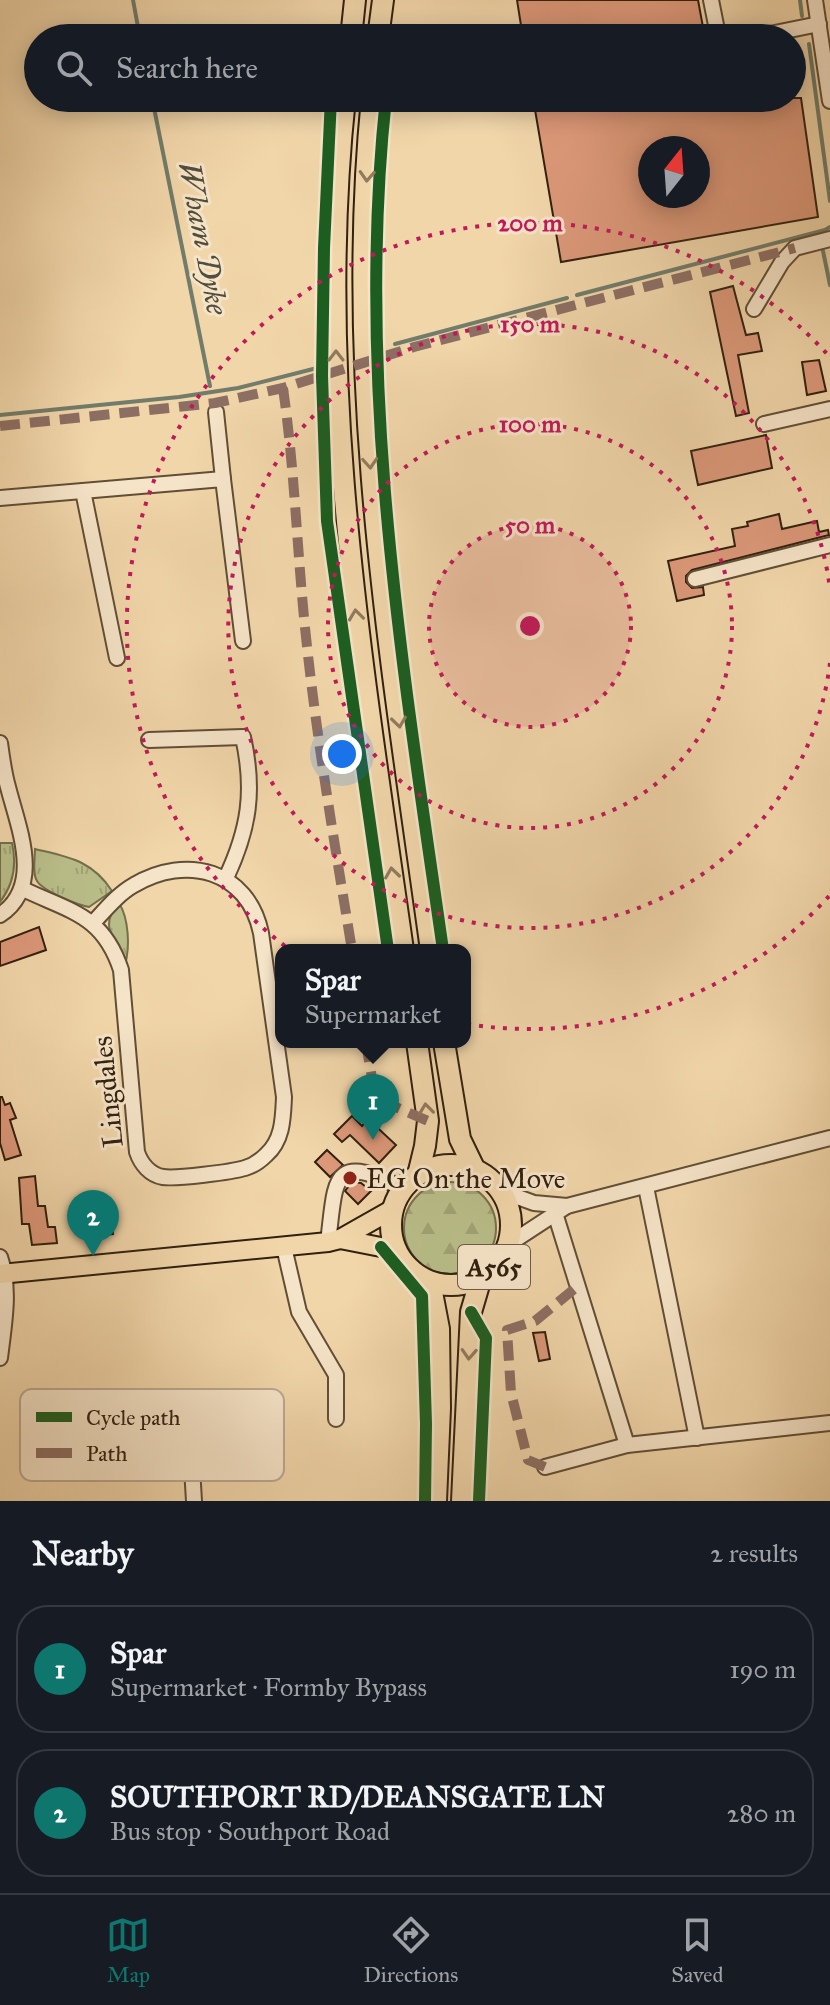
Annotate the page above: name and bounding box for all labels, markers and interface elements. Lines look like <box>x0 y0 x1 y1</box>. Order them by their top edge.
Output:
search box <box>24 24 806 112</box>
icon: search <box>52 46 96 90</box>
text: Search here <box>116 50 258 86</box>
north arrow <box>638 136 710 208</box>
water label: Wham Dyke <box>171 158 236 318</box>
one-way arrow <box>359 170 376 183</box>
text: 200 m <box>497 208 563 238</box>
text: 150 m <box>500 309 561 339</box>
one-way arrow <box>327 349 345 362</box>
text: 100 m <box>499 409 562 439</box>
one-way arrow <box>361 457 378 470</box>
text: 50 m <box>505 510 556 540</box>
one-way arrow <box>348 608 365 621</box>
centre of rings <box>516 612 544 640</box>
one-way arrow <box>391 716 408 729</box>
your location <box>322 734 362 774</box>
one-way arrow <box>384 866 401 880</box>
popup <box>275 944 471 1048</box>
text: Spar <box>305 962 361 998</box>
text: Supermarket <box>305 998 441 1030</box>
street label: Lingdales <box>84 1035 131 1149</box>
pin: 1 <box>347 1074 399 1140</box>
one-way arrow <box>418 1102 435 1116</box>
place label: EG On the Move <box>366 1161 566 1196</box>
marker: EG On the Move <box>341 1169 359 1187</box>
pin: 2 <box>67 1190 119 1256</box>
road number: A565 <box>458 1245 530 1289</box>
one-way arrow <box>461 1348 478 1361</box>
legend <box>20 1389 284 1481</box>
text: Cycle path <box>86 1404 181 1431</box>
text: Path <box>86 1440 128 1467</box>
text: Nearby <box>32 1533 134 1574</box>
text: 2 results <box>710 1537 798 1569</box>
text: Spar <box>110 1635 166 1671</box>
text: 1 <box>55 1653 65 1685</box>
text: 190 m <box>729 1653 796 1685</box>
text: Supermarket · Formby Bypass <box>110 1671 427 1703</box>
text: SOUTHPORT RD/DEANSGATE LN <box>110 1779 605 1815</box>
text: 2 <box>54 1797 66 1829</box>
text: 280 m <box>727 1797 796 1829</box>
text: Bus stop · Southport Road <box>110 1815 390 1847</box>
tab: Map <box>106 1913 150 1988</box>
tab: Directions <box>363 1913 458 1988</box>
tab: Saved <box>671 1913 723 1988</box>

